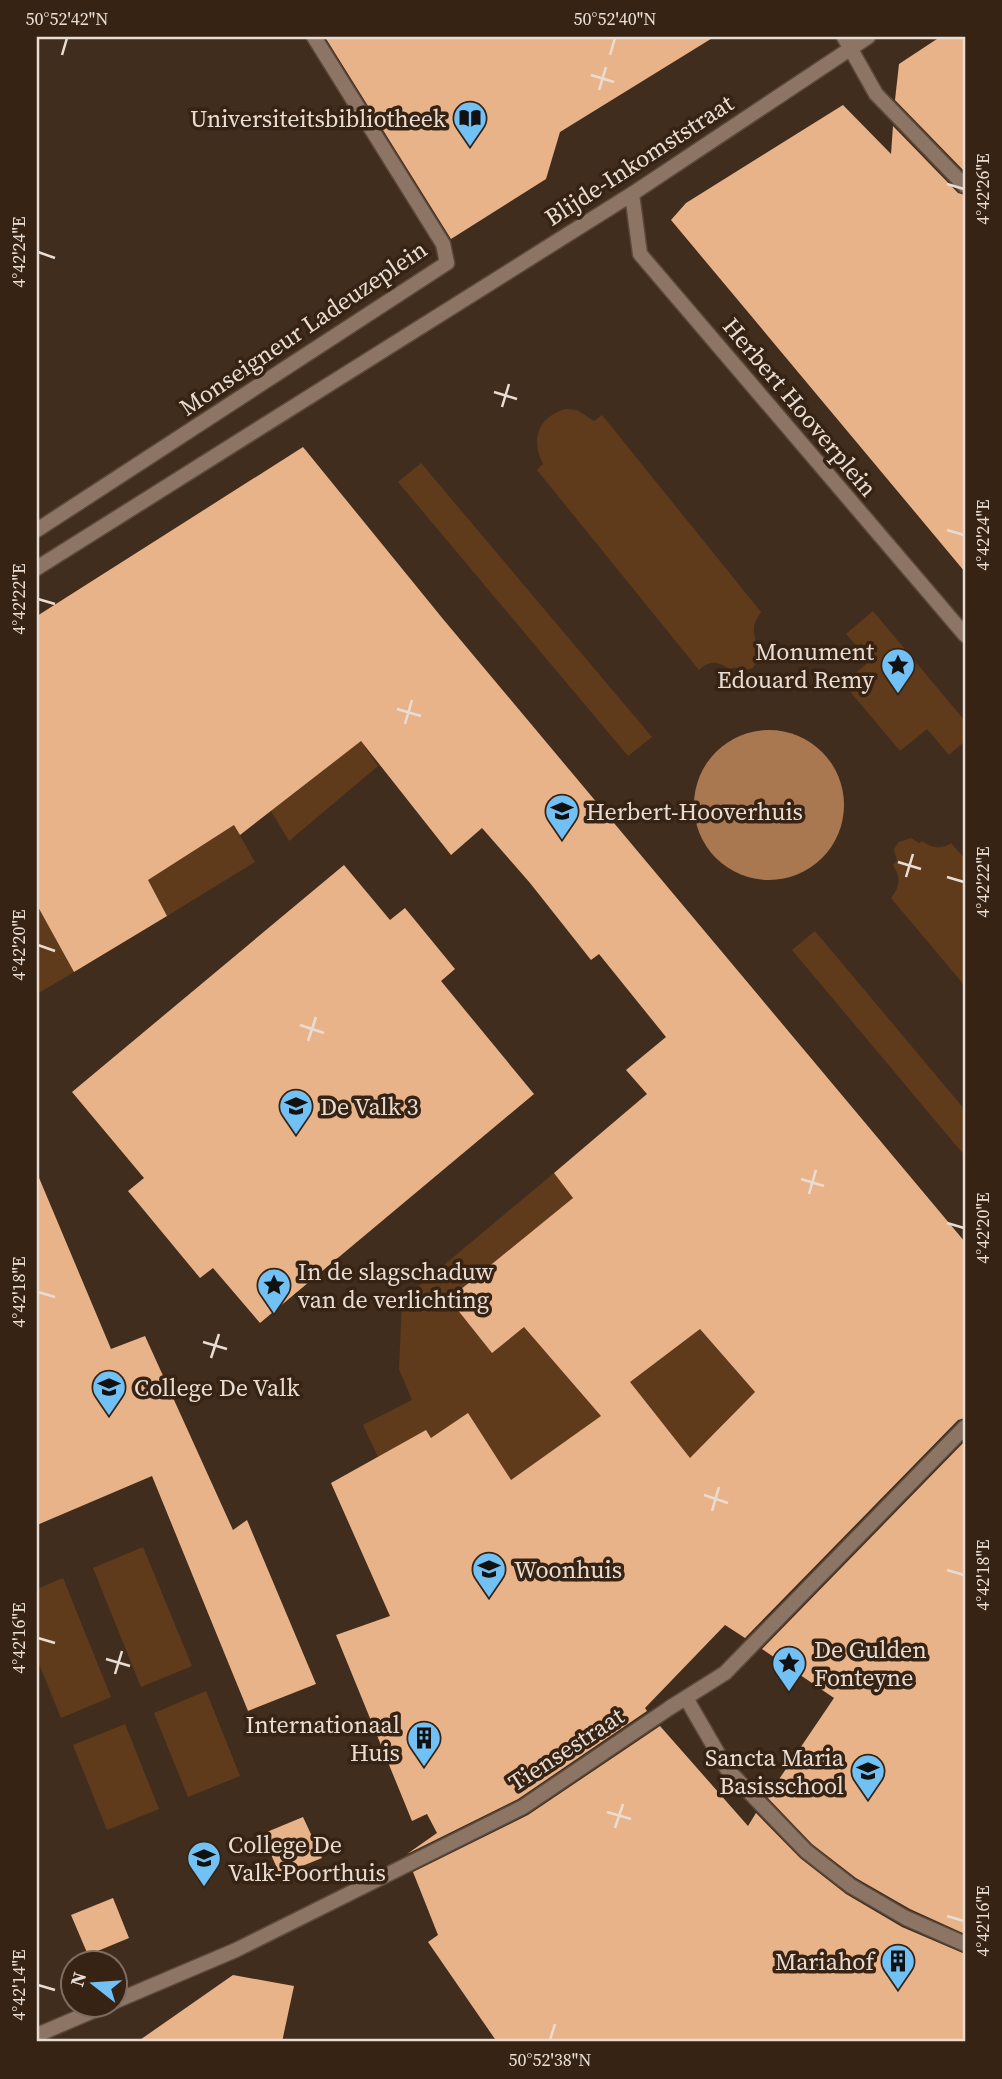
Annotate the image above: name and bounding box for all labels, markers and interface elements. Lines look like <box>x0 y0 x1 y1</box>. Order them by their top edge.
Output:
text: 50°52'42"N <box>26 6 108 31</box>
text: 50°52'40"N <box>574 6 656 31</box>
street label: Blijde-Inkomststraat <box>538 86 740 233</box>
library icon: Universiteitsbibliotheek <box>451 99 489 148</box>
place label: Universiteitsbibliotheek <box>190 102 447 135</box>
text: 4°42'26"E <box>970 153 995 225</box>
text: 4°42'24"E <box>6 216 31 288</box>
street label: Monseigneur Ladeuzeplein <box>173 233 433 423</box>
street label: Herbert Hooverplein <box>715 310 885 504</box>
text: 4°42'24"E <box>970 499 995 571</box>
text: 4°42'22"E <box>6 563 31 635</box>
place label: Monument Edouard Remy <box>717 635 875 696</box>
place icon: Monument Edouard Remy <box>879 646 917 695</box>
school or university icon: Herbert-Hooverhuis <box>543 792 581 841</box>
place label: Herbert-Hooverhuis <box>586 795 803 828</box>
text: 4°42'22"E <box>970 846 995 918</box>
text: 4°42'20"E <box>6 909 31 981</box>
school or university icon: De Valk 3 <box>277 1087 315 1136</box>
place label: De Valk 3 <box>320 1090 419 1123</box>
text: 4°42'20"E <box>970 1192 995 1264</box>
place label: In de slagschaduw van de verlichting <box>298 1255 494 1316</box>
text: 4°42'18"E <box>6 1256 31 1328</box>
place icon: In de slagschaduw van de verlichting <box>255 1266 293 1315</box>
school or university icon: College De Valk <box>90 1368 128 1417</box>
place label: College De Valk <box>134 1371 300 1404</box>
text: 4°42'18"E <box>970 1539 995 1611</box>
school or university icon: Woonhuis <box>470 1550 508 1599</box>
place label: Woonhuis <box>514 1553 622 1586</box>
text: 4°42'16"E <box>6 1602 31 1674</box>
place label: De Gulden Fonteyne <box>814 1633 927 1694</box>
place icon: De Gulden Fonteyne <box>770 1644 808 1693</box>
street label: Tiensestraat <box>502 1699 630 1799</box>
place label: Internationaal Huis <box>245 1708 400 1769</box>
building icon: Internationaal Huis <box>405 1719 443 1768</box>
place label: Sancta Maria Basisschool <box>705 1741 845 1802</box>
school or university icon: Sancta Maria Basisschool <box>849 1752 887 1801</box>
place label: College De Valk-Poorthuis <box>228 1828 386 1889</box>
school or university icon: College De Valk-Poorthuis <box>185 1839 223 1888</box>
text: 4°42'16"E <box>970 1885 995 1957</box>
building icon: Mariahof <box>879 1942 917 1991</box>
place label: Mariahof <box>775 1945 876 1978</box>
text: 4°42'14"E <box>6 1949 31 2021</box>
north arrow <box>60 1950 130 2020</box>
text: N <box>63 1968 92 1989</box>
text: 50°52'38"N <box>509 2047 591 2072</box>

